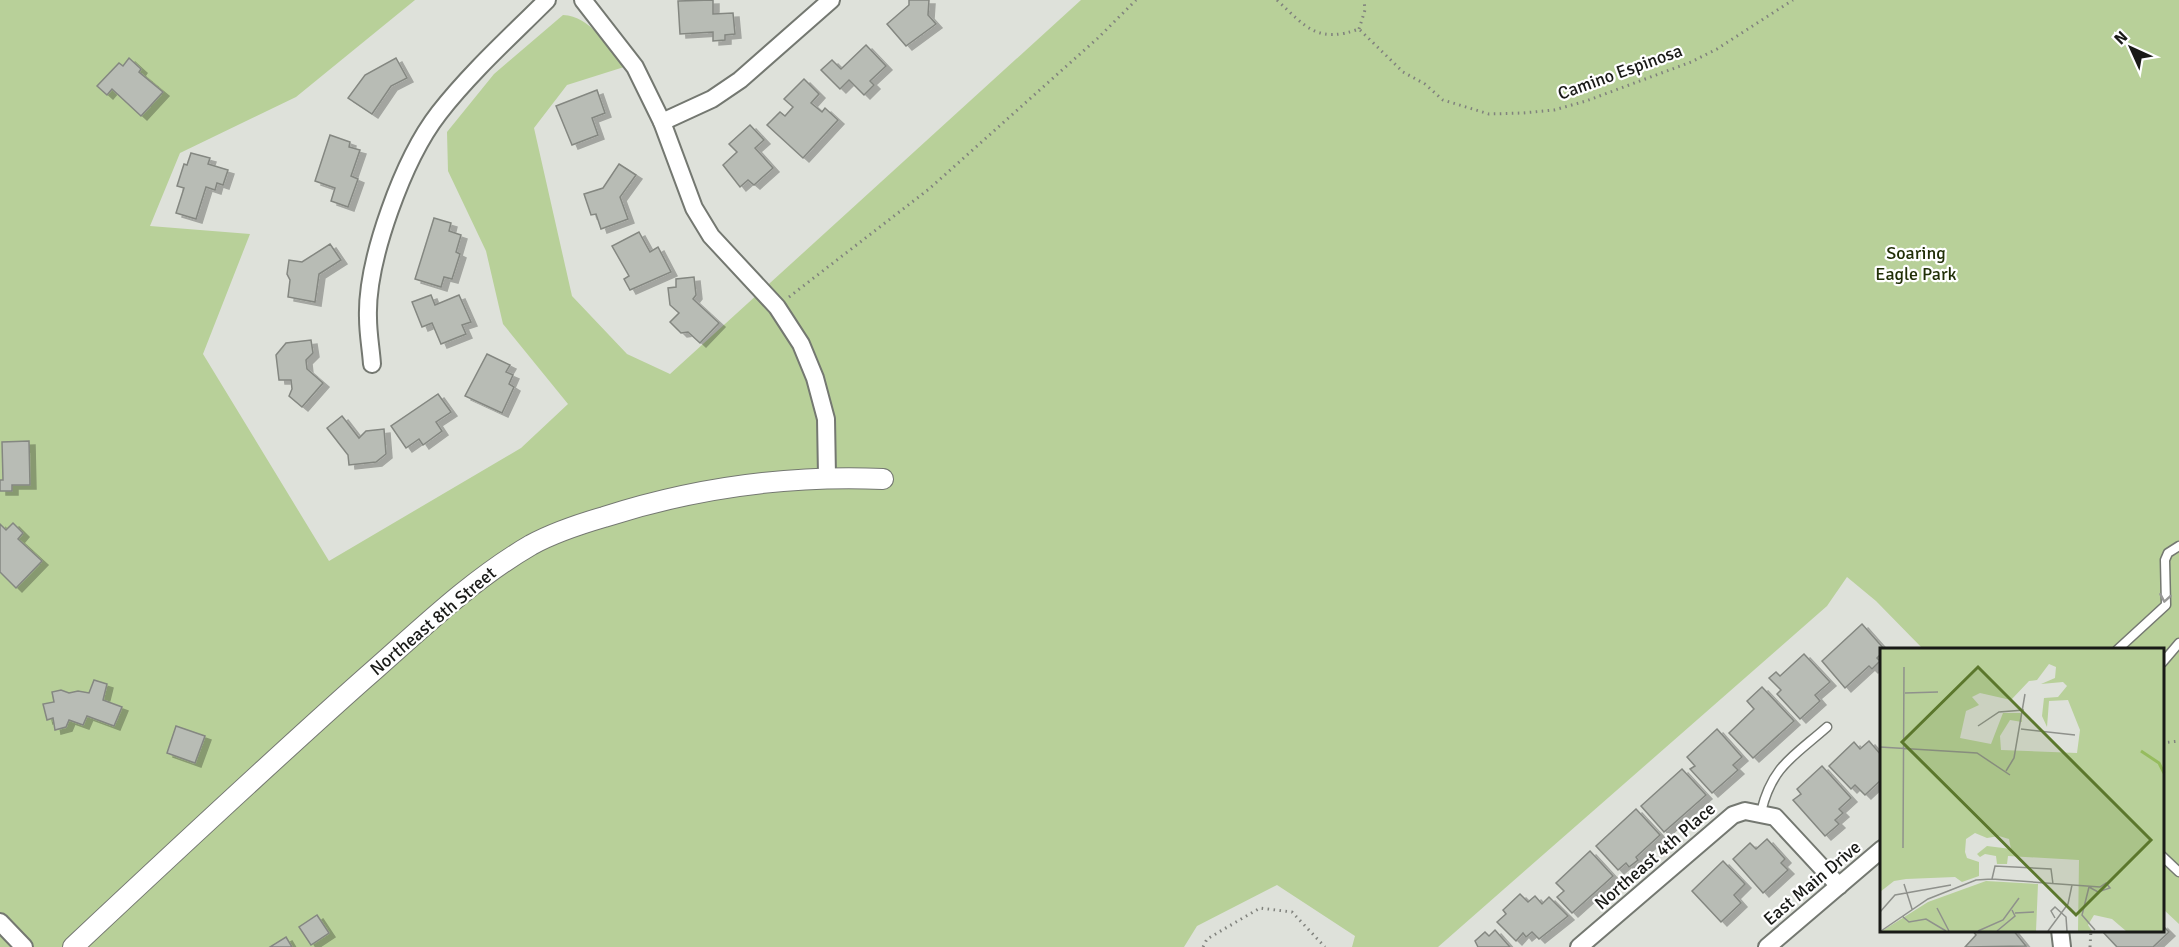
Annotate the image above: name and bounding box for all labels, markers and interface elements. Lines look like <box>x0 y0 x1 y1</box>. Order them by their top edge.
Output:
north arrow <box>2101 18 2161 78</box>
text: N <box>2110 27 2132 49</box>
street label: Camino Espinosa <box>1555 39 1685 105</box>
park label: Soaring Eagle Park <box>1875 242 1957 285</box>
street label: Northeast 8th Street <box>366 562 500 680</box>
one-way arrow <box>2159 593 2172 603</box>
inset map <box>1880 648 2164 932</box>
street label: Northeast 4th Place <box>1590 798 1720 914</box>
street label: East Main Drive <box>1759 836 1865 930</box>

